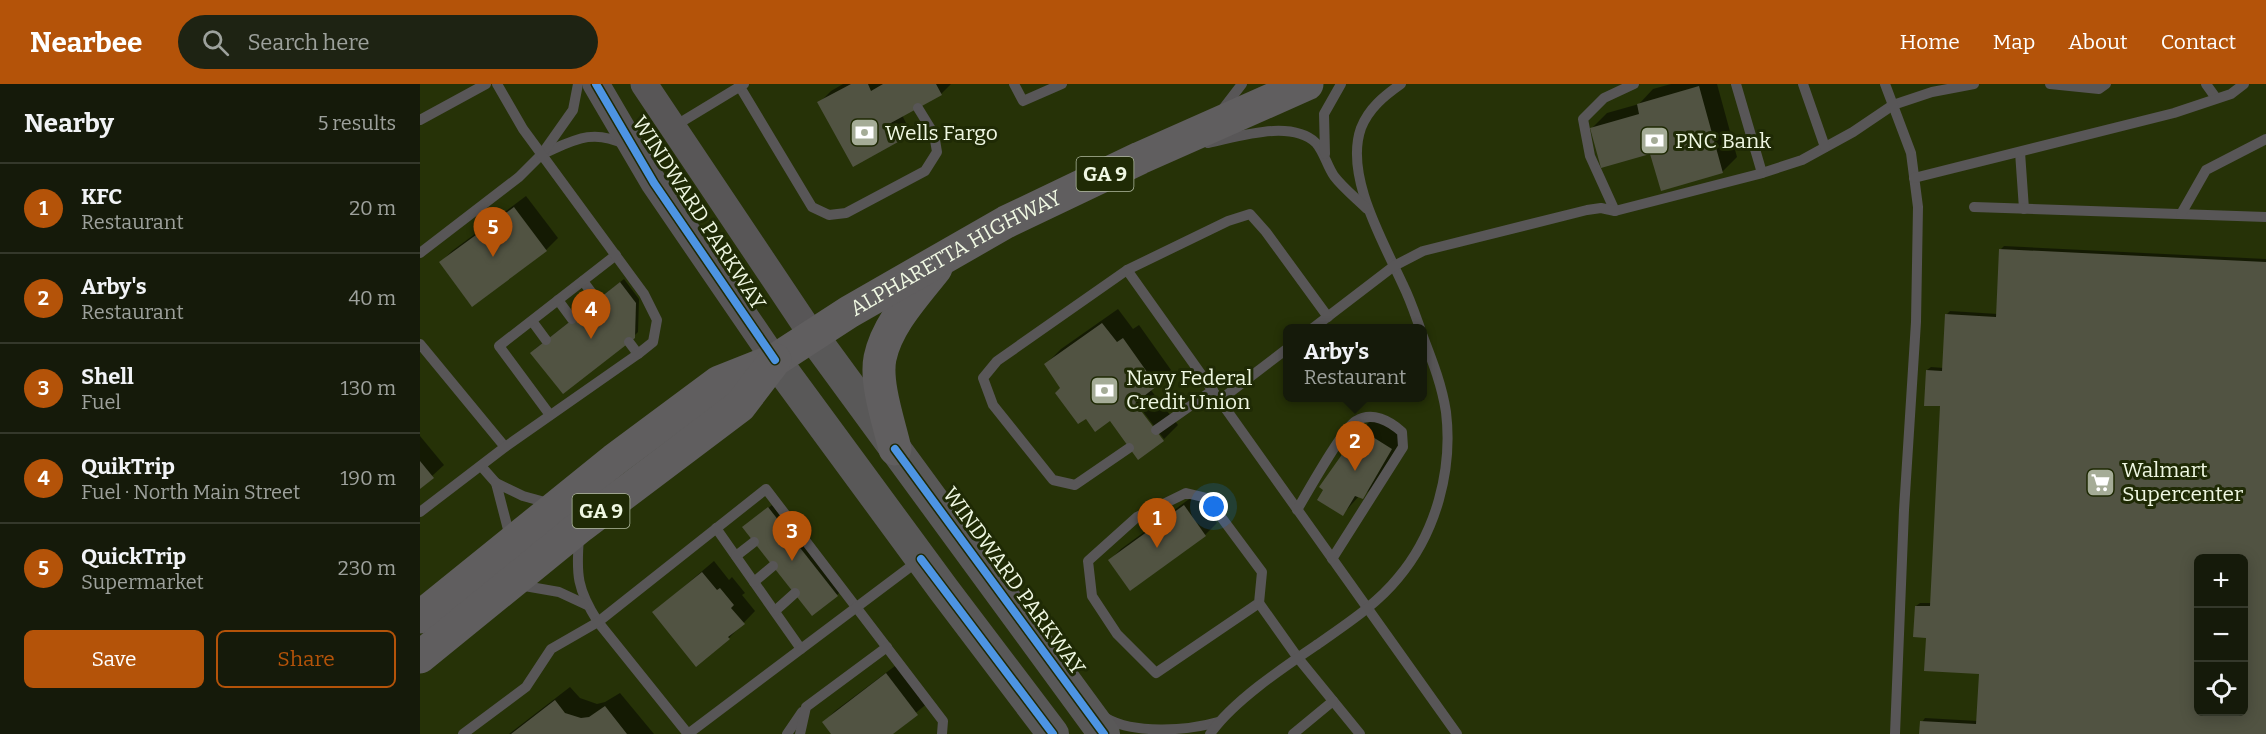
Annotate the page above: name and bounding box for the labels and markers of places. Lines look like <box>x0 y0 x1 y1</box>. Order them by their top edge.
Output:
bank icon: Wells Fargo <box>848 117 880 149</box>
place label: Wells Fargo <box>885 120 998 146</box>
bank icon: PNC Bank <box>1638 125 1670 157</box>
place label: PNC Bank <box>1675 128 1771 154</box>
pin: 5 <box>474 208 512 257</box>
pin: 4 <box>572 290 610 339</box>
place label: Navy Federal Credit Union <box>1126 365 1252 415</box>
bank icon: Navy Federal Credit Union <box>1089 374 1121 406</box>
pin: 2 <box>1336 422 1374 471</box>
place label: Walmart Supercenter <box>2122 457 2243 507</box>
supermarket icon: Walmart Supercenter <box>2085 466 2117 498</box>
pin: 1 <box>1138 498 1176 548</box>
pin: 3 <box>772 512 812 561</box>

